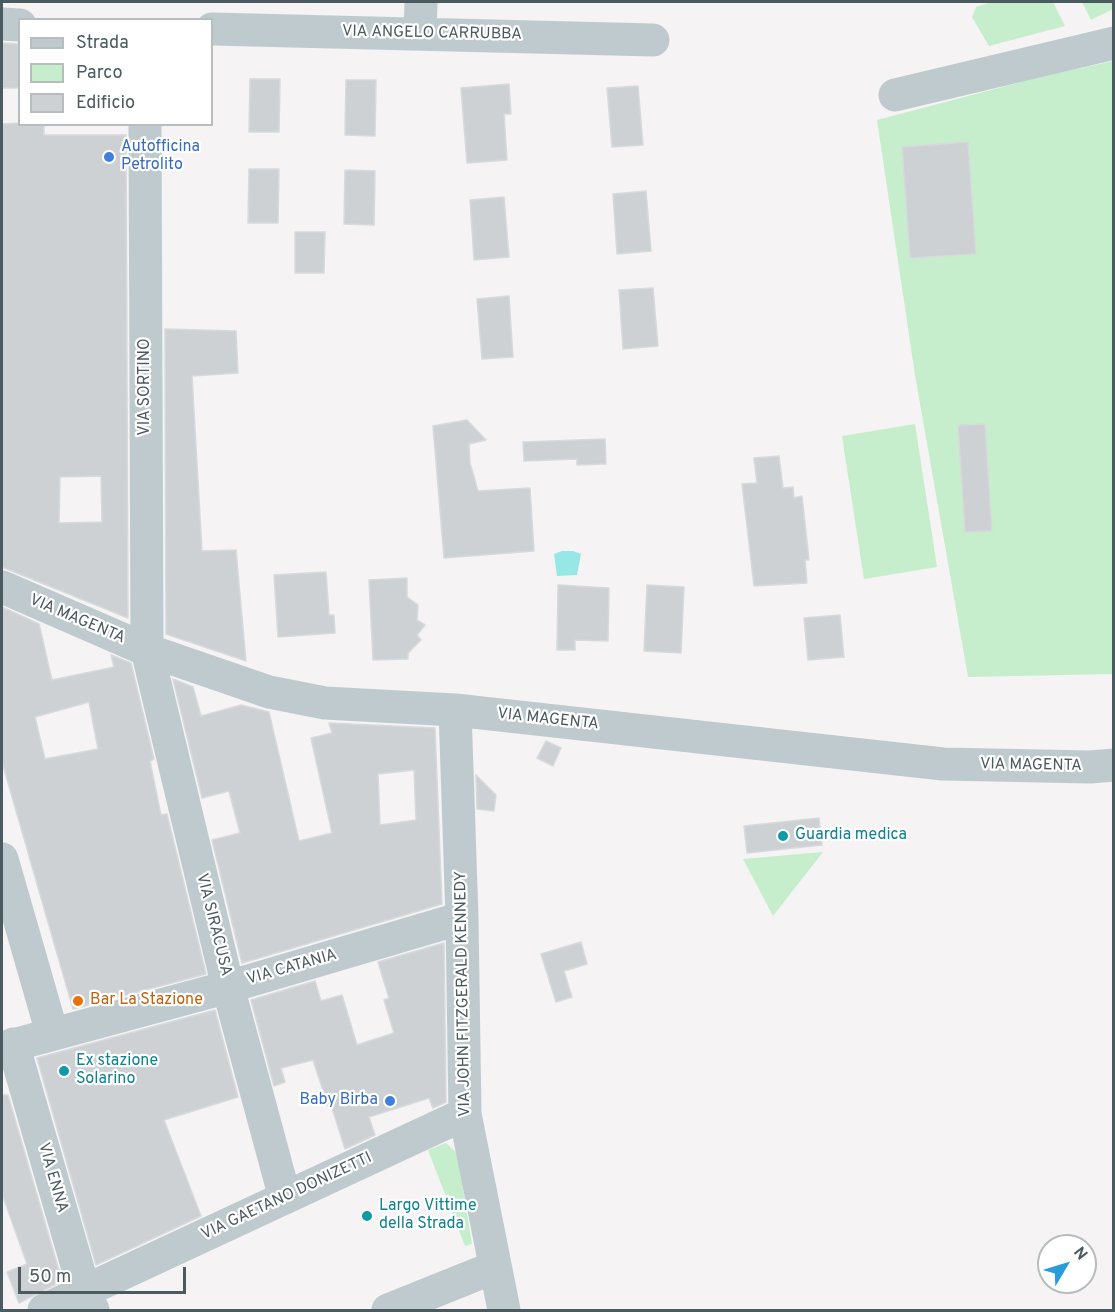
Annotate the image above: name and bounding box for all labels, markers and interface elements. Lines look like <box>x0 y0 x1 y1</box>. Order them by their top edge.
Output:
legend <box>18 18 213 126</box>
street label: VIA ANGELO CARRUBBA <box>342 23 522 45</box>
text: Strada <box>76 32 129 55</box>
text: Parco <box>76 62 122 85</box>
text: Edificio <box>76 92 135 115</box>
place label: Autofficina Petrolito <box>121 138 200 176</box>
marker: Autofficina Petrolito <box>102 150 116 164</box>
street label: VIA SORTINO <box>136 338 156 436</box>
street label: VIA MAGENTA <box>26 591 128 649</box>
street label: VIA MAGENTA <box>496 705 600 735</box>
street label: VIA MAGENTA <box>980 756 1082 776</box>
place label: Guardia medica <box>795 826 907 846</box>
marker: Guardia medica <box>776 829 790 843</box>
street label: VIA JOHN FITZGERALD KENNEDY <box>452 871 476 1117</box>
street label: VIA SIRACUSA <box>191 872 235 978</box>
street label: VIA CATANIA <box>245 946 339 990</box>
place label: Bar La Stazione <box>90 991 203 1011</box>
marker: Bar La Stazione <box>71 994 85 1008</box>
place label: Ex stazione Solarino <box>76 1052 158 1090</box>
marker: Ex stazione Solarino <box>57 1064 71 1078</box>
place label: Baby Birba <box>299 1091 378 1111</box>
marker: Baby Birba <box>383 1094 397 1108</box>
street label: VIA ENNA <box>33 1141 71 1215</box>
street label: VIA GAETANO DONIZETTI <box>199 1149 375 1245</box>
place label: Largo Vittime della Strada <box>379 1197 477 1235</box>
marker: Largo Vittime della Strada <box>360 1209 374 1223</box>
north arrow <box>1037 1234 1097 1294</box>
text: N <box>1068 1243 1091 1265</box>
scale bar <box>21 1255 189 1293</box>
text: 50 m <box>29 1266 71 1289</box>

